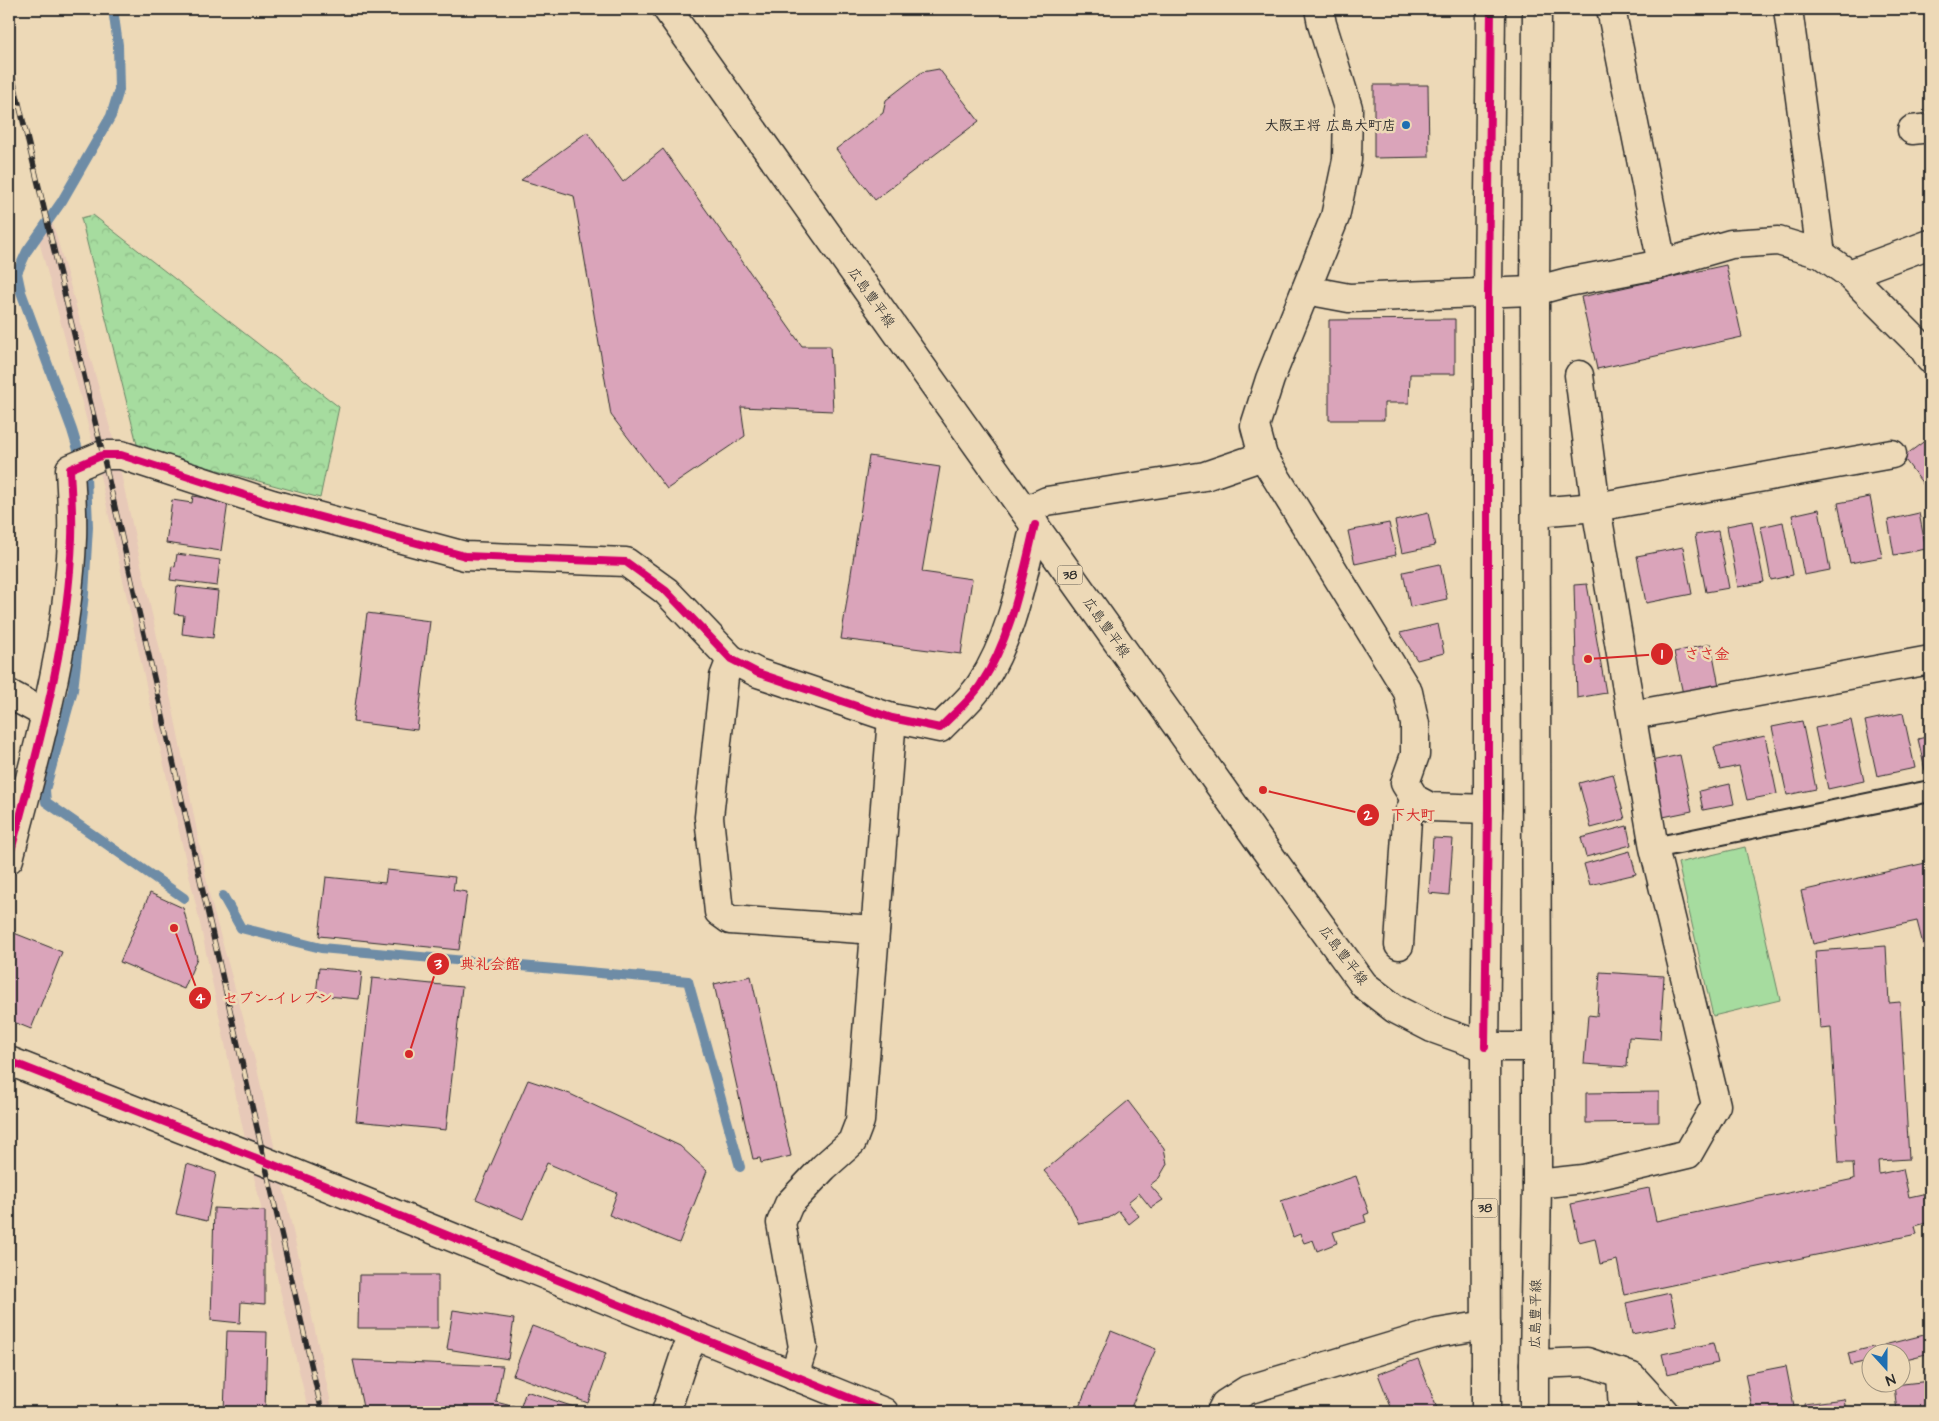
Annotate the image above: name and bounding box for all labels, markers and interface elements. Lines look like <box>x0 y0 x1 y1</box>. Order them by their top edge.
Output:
place label: 大阪王将 広島大町店 <box>1264 116 1396 136</box>
marker: 大阪王将 広島大町店 <box>1400 119 1412 131</box>
street label: 広島豊平線 <box>843 263 899 332</box>
road number: 38 <box>1058 566 1082 584</box>
street label: 広島豊平線 <box>1078 593 1134 662</box>
callout: ささ金 <box>1649 639 1739 669</box>
text: 1 <box>1661 644 1663 665</box>
text: ささ金 <box>1684 644 1730 665</box>
callout: 下大町 <box>1356 800 1446 830</box>
text: 2 <box>1363 805 1373 826</box>
text: 下大町 <box>1390 805 1436 826</box>
street label: 広島豊平線 <box>1314 922 1372 990</box>
callout: 典礼会館 <box>425 949 530 979</box>
text: 3 <box>433 954 442 975</box>
text: 典礼会館 <box>460 954 520 975</box>
callout: セブン-イレブン <box>188 983 343 1013</box>
text: 4 <box>195 988 206 1009</box>
text: セブン-イレブン <box>223 988 333 1009</box>
road number: 38 <box>1472 1198 1498 1218</box>
street label: 広島豊平線 <box>1525 1279 1547 1349</box>
north arrow <box>1862 1344 1912 1394</box>
text: N <box>1882 1368 1898 1390</box>

